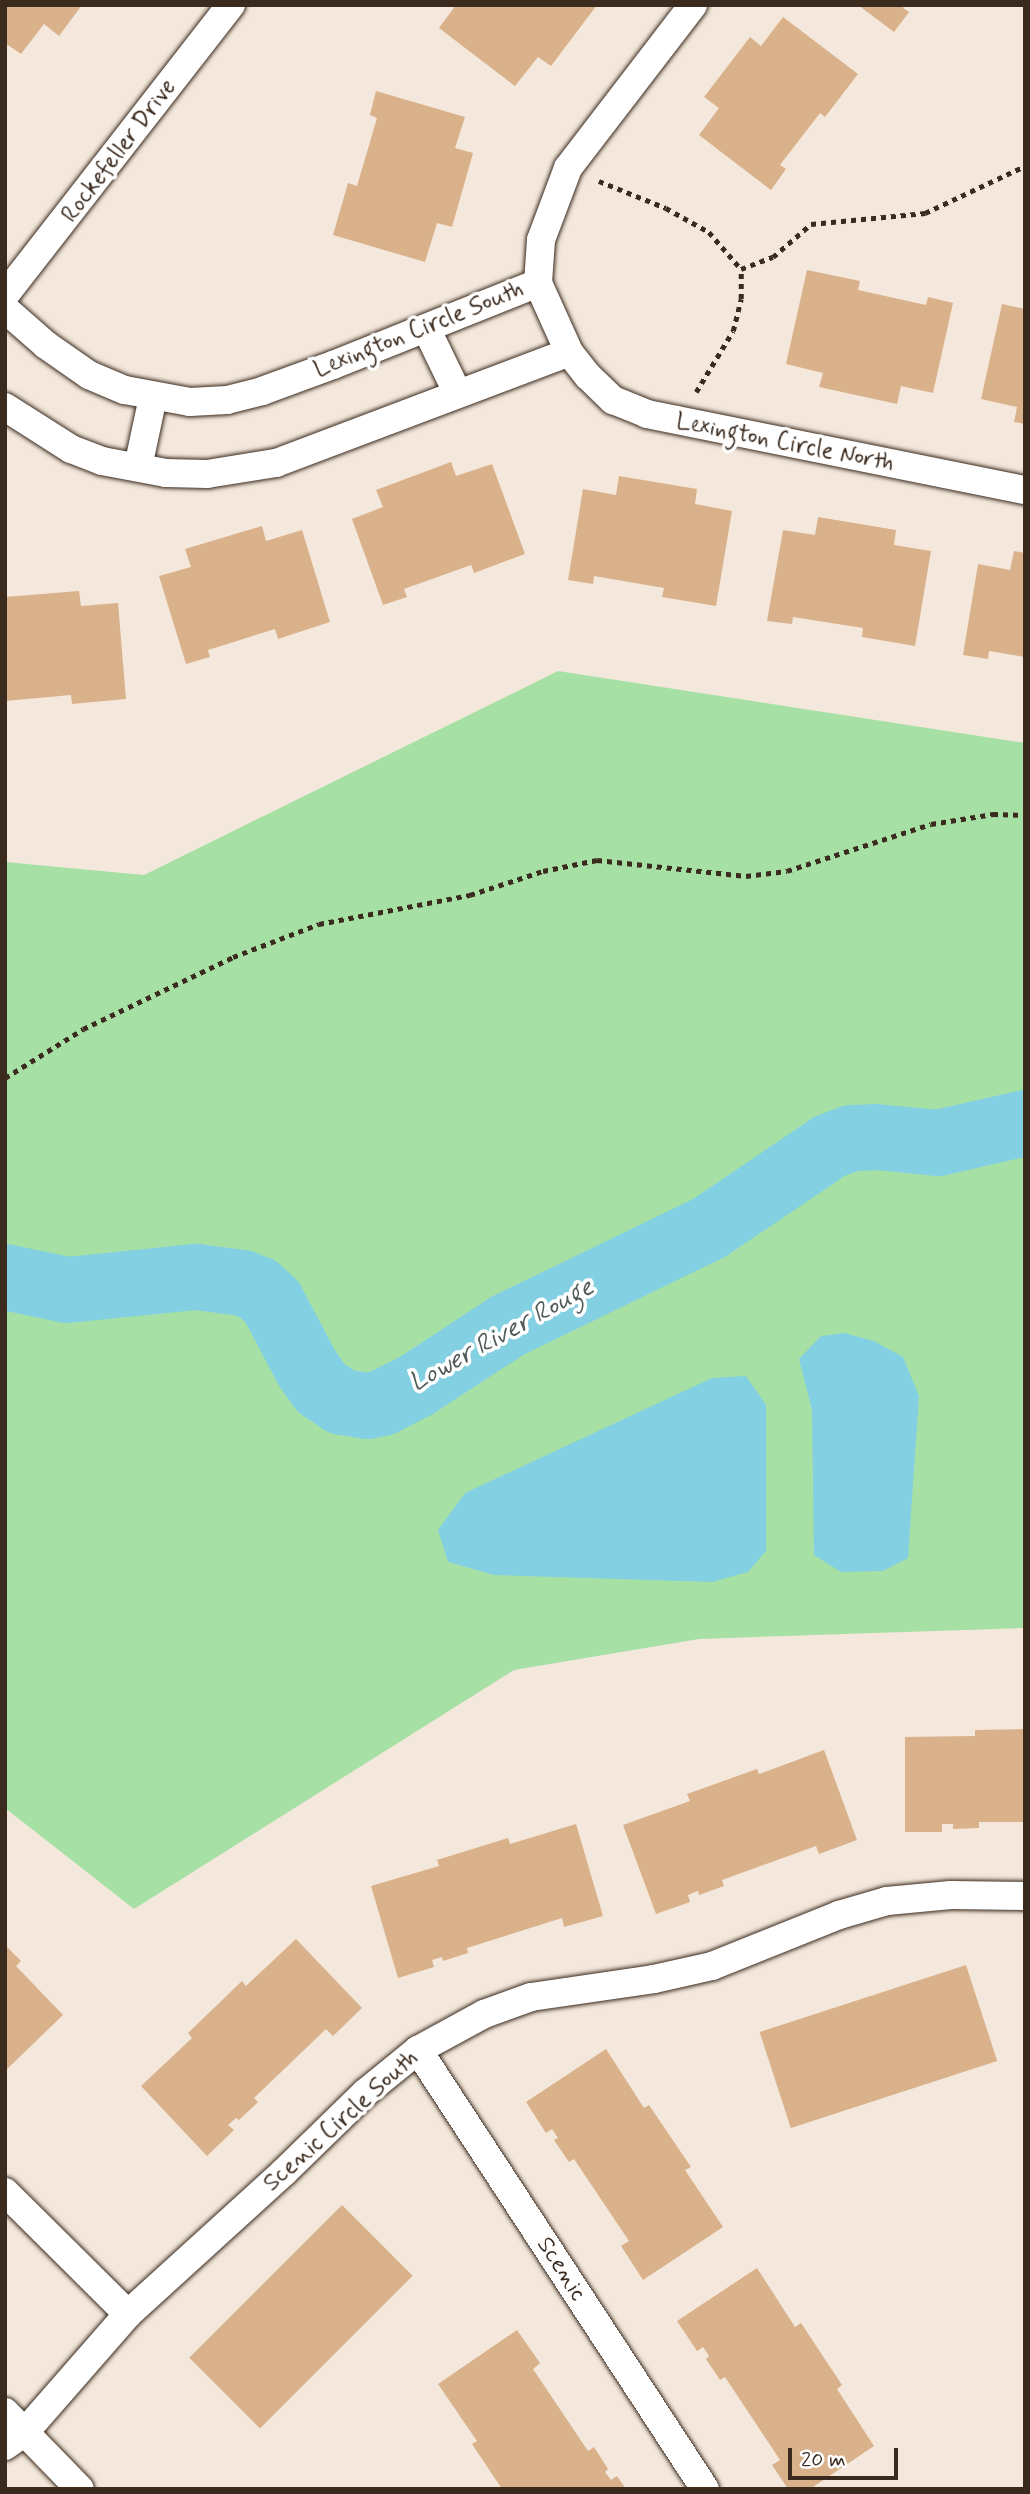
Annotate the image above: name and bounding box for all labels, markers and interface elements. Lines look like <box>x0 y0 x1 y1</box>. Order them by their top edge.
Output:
street label: Rockefeller Drive <box>56 74 182 228</box>
street label: Lexington Circle South <box>312 276 526 384</box>
street label: Lexington Circle North <box>673 408 897 478</box>
water label: Lower River Rouge <box>407 1274 597 1398</box>
street label: Scenic Circle South <box>259 2045 423 2197</box>
street label: Scenic <box>530 2232 592 2306</box>
scale bar <box>792 2434 902 2478</box>
text: 20 m <box>801 2446 846 2474</box>

